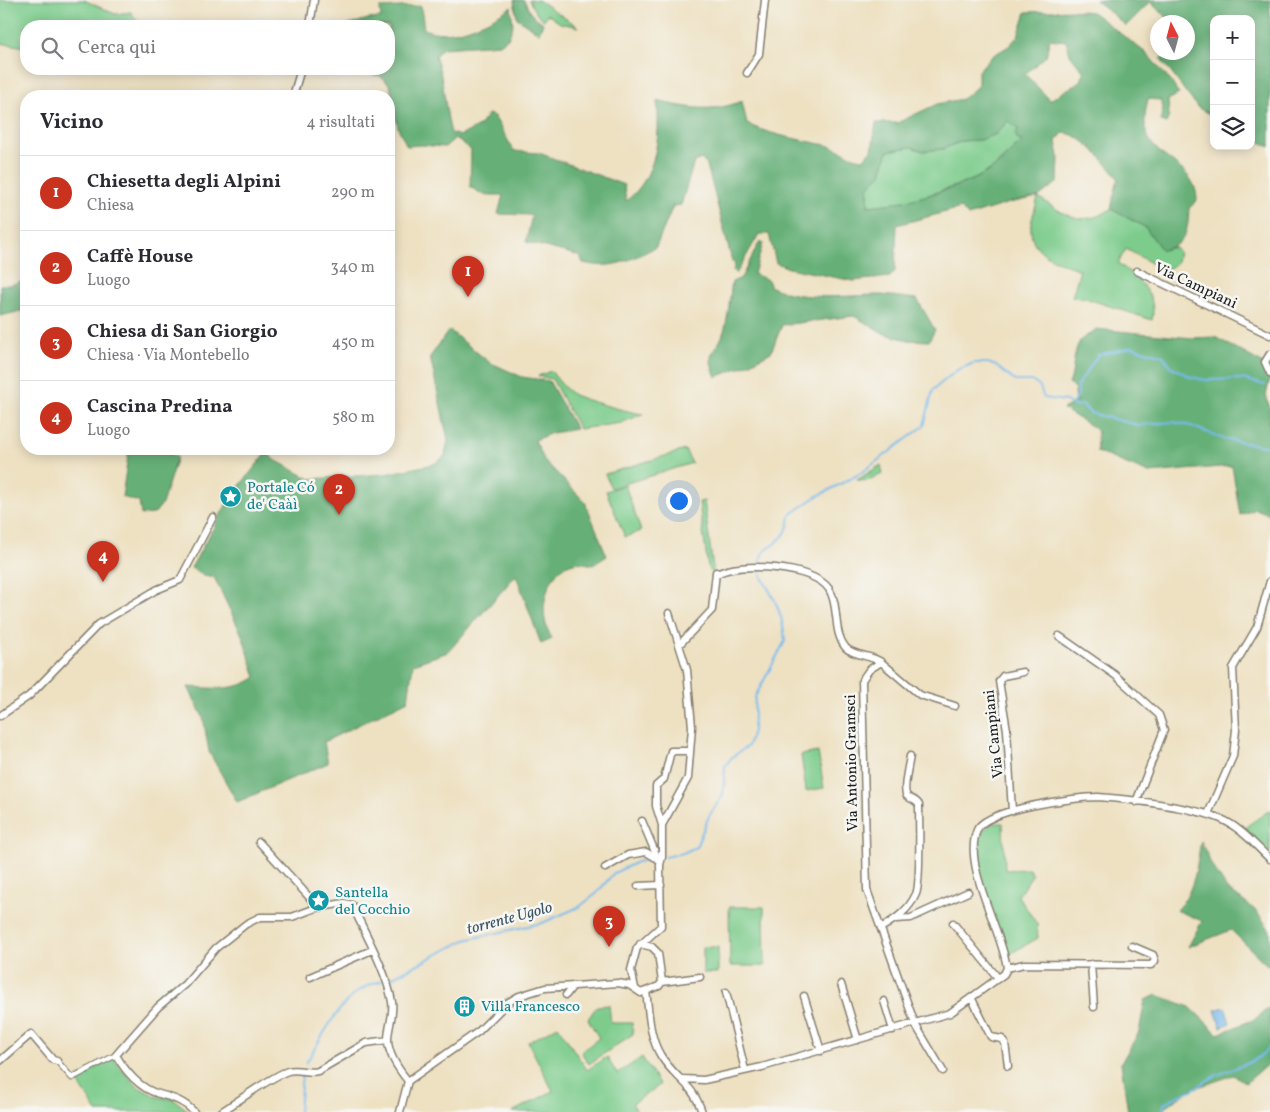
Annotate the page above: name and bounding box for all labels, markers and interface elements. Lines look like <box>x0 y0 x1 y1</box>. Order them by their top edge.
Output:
north arrow <box>1150 15 1195 60</box>
map controls <box>1210 15 1255 150</box>
button: + <box>1210 15 1255 60</box>
search box <box>20 20 395 75</box>
icon: search <box>38 34 66 62</box>
text: Cerca qui <box>78 35 156 61</box>
button: − <box>1210 60 1255 105</box>
button: layers <box>1210 105 1255 150</box>
text: Vicino <box>40 108 104 137</box>
text: 4 risultati <box>306 112 375 134</box>
text: Chiesetta degli Alpini <box>87 169 281 195</box>
text: 1 <box>53 182 59 204</box>
text: 290 m <box>331 182 375 204</box>
text: Chiesa <box>87 195 134 217</box>
text: Caffè House <box>87 244 193 270</box>
pin: 1 <box>452 256 484 297</box>
text: 2 <box>52 257 60 279</box>
text: 340 m <box>331 257 375 279</box>
street label: Via Campiani <box>1151 258 1240 315</box>
text: Luogo <box>87 270 130 292</box>
text: Chiesa di San Giorgio <box>87 319 278 345</box>
text: 3 <box>52 332 60 354</box>
text: 450 m <box>332 332 375 354</box>
text: Chiesa · Via Montebello <box>87 345 250 367</box>
text: Cascina Predina <box>87 394 233 420</box>
text: 4 <box>51 407 61 429</box>
text: 580 m <box>332 407 375 429</box>
text: Luogo <box>87 420 130 442</box>
pin: 2 <box>323 474 355 515</box>
place label: Portale Có de' Caàì <box>247 478 315 516</box>
place icon: Portale Có de' Caàì <box>219 484 243 508</box>
your location <box>666 488 692 514</box>
pin: 4 <box>87 541 119 582</box>
street label: Via Campiani <box>979 688 1010 779</box>
street label: Via Antonio Gramsci <box>841 694 864 832</box>
place label: Santella del Cocchio <box>335 883 410 921</box>
place icon: Santella del Cocchio <box>307 889 331 913</box>
water label: torrente Ugolo <box>464 897 555 941</box>
pin: 3 <box>593 906 625 947</box>
building icon: Villa Francesco <box>453 994 477 1018</box>
place label: Villa Francesco <box>481 997 580 1018</box>

